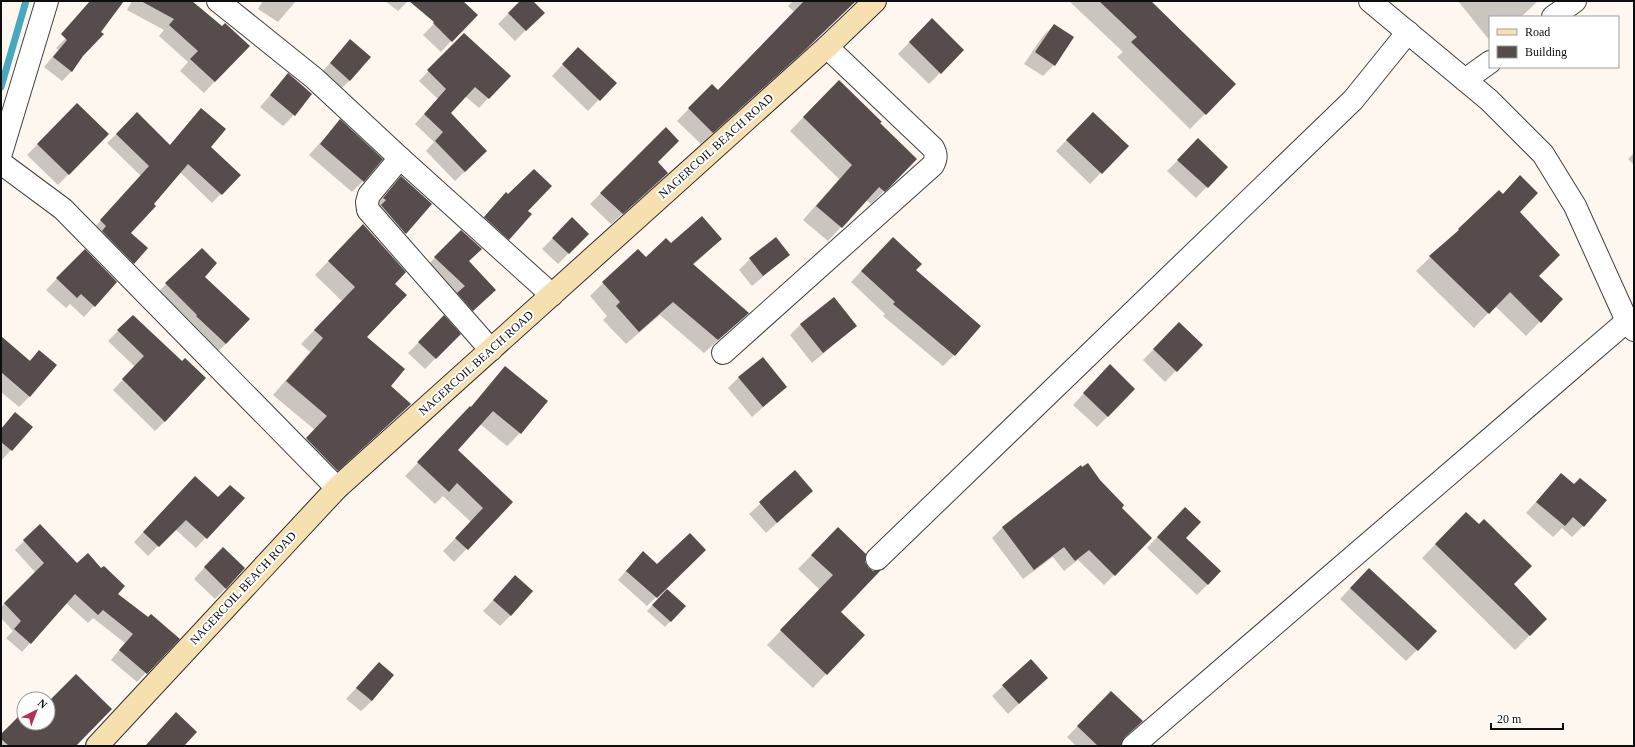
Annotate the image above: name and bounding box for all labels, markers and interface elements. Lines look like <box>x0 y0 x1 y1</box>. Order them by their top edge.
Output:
legend <box>1489 16 1619 68</box>
text: Road <box>1525 25 1550 39</box>
text: Building <box>1525 45 1567 59</box>
street label: NAGERCOIL BEACH ROAD <box>656 91 776 201</box>
street label: NAGERCOIL BEACH ROAD <box>416 308 536 418</box>
street label: NAGERCOIL BEACH ROAD <box>187 528 299 647</box>
north arrow <box>16 691 56 731</box>
text: N <box>36 696 50 711</box>
scale bar <box>1491 705 1563 731</box>
text: 20 m <box>1497 712 1522 726</box>

